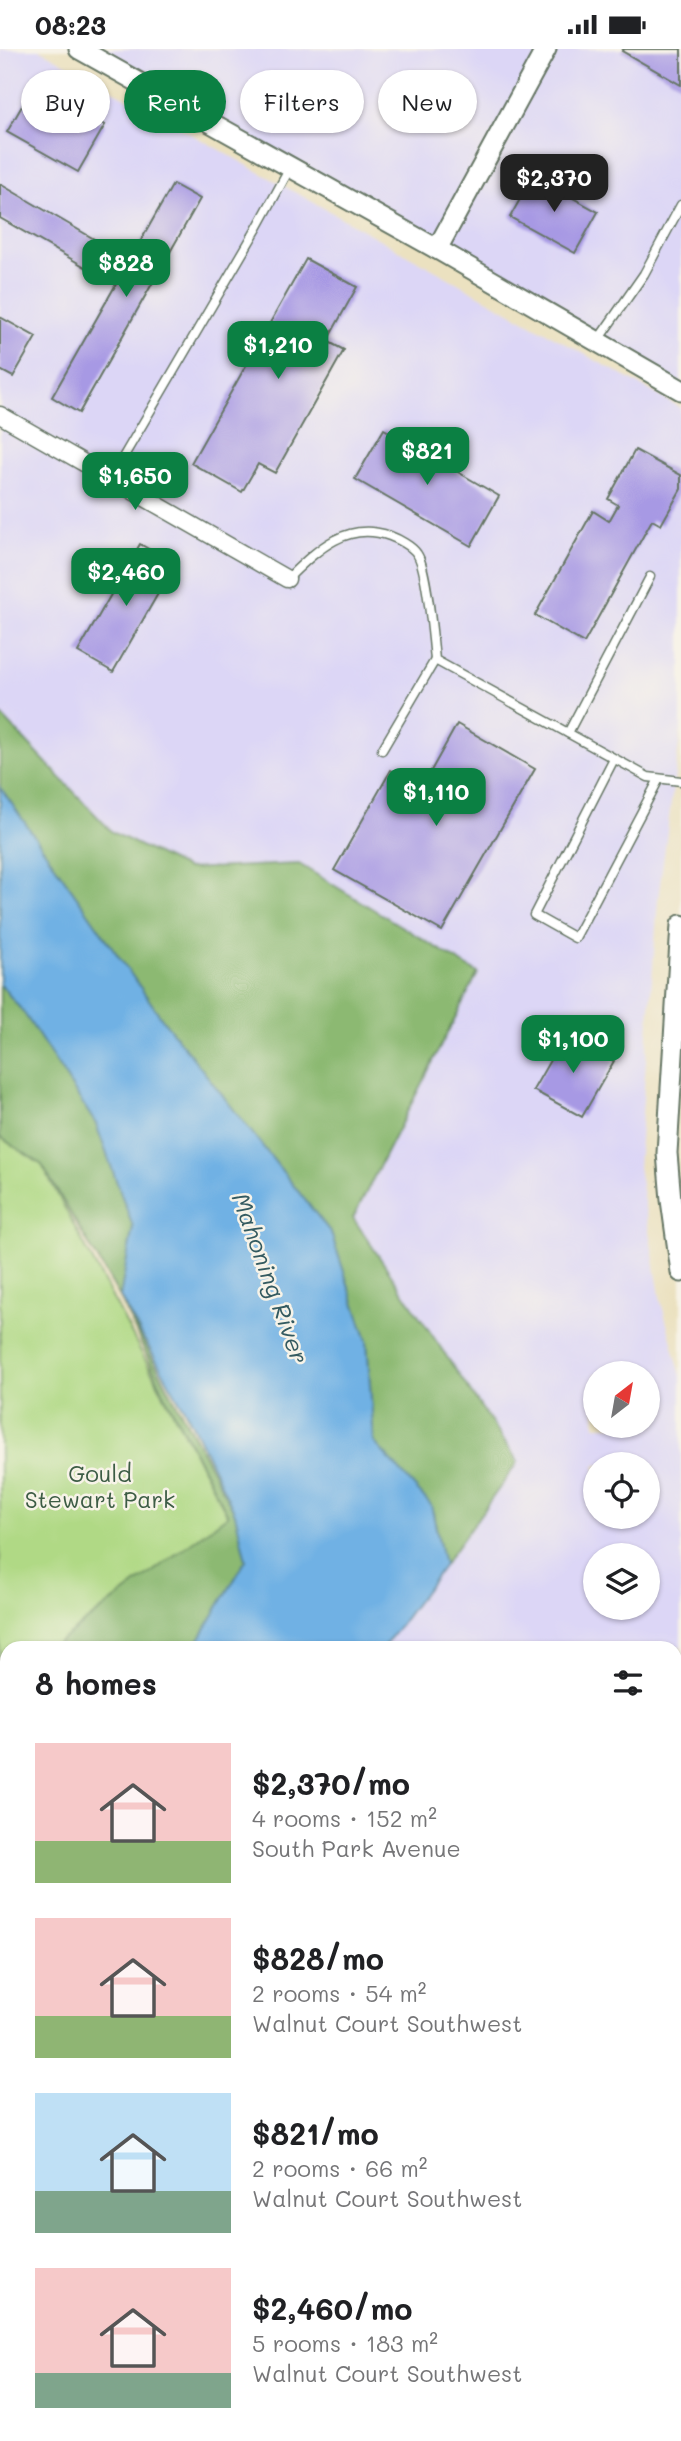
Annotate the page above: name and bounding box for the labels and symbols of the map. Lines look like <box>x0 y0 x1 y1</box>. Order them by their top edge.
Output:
pin: $2,370 <box>497 155 611 214</box>
pin: $828 <box>85 239 167 299</box>
pin: $1,210 <box>221 321 335 381</box>
pin: $821 <box>386 427 468 487</box>
pin: $1,650 <box>78 453 192 512</box>
pin: $2,460 <box>69 549 183 608</box>
pin: $1,110 <box>379 769 493 828</box>
pin: $1,100 <box>516 1016 630 1075</box>
water label: Mahoning River <box>226 1188 316 1368</box>
north arrow <box>583 1361 660 1439</box>
park label: Gould Stewart Park <box>25 1458 175 1514</box>

